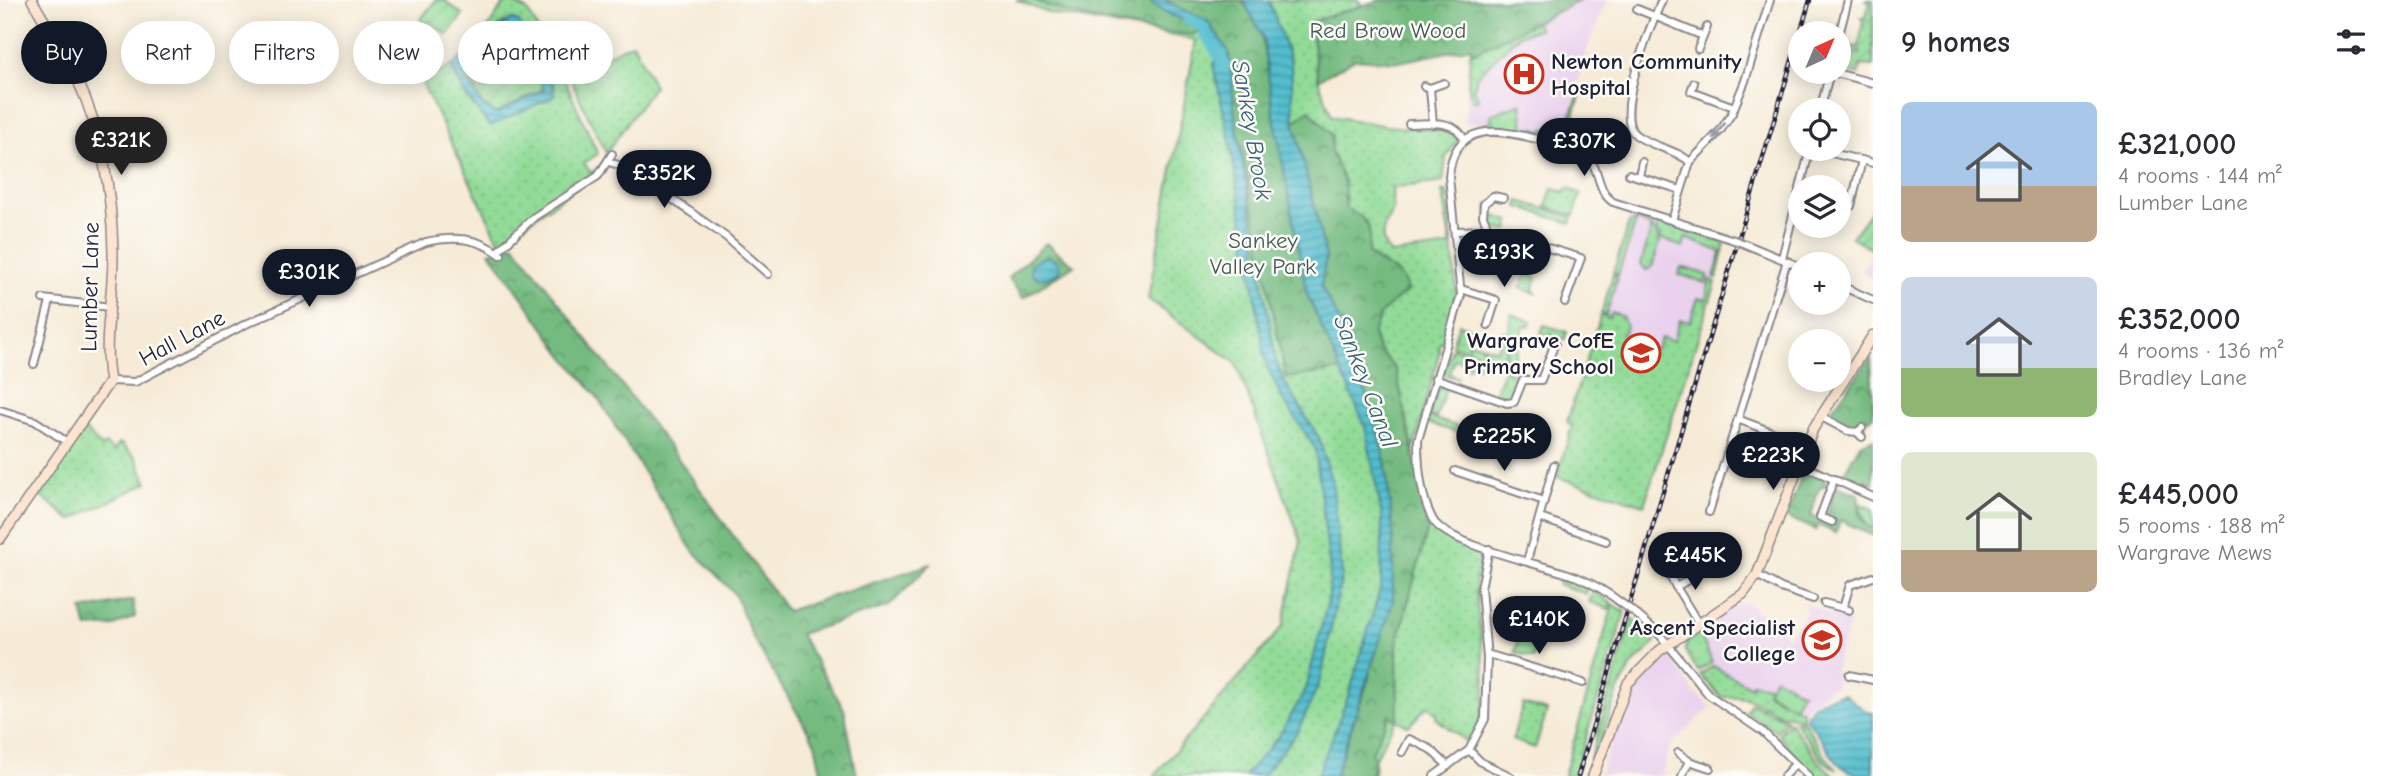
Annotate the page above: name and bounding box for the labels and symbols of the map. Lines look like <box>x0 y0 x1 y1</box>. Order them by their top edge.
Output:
park label: Red Brow Wood <box>1310 17 1466 44</box>
north arrow <box>1788 21 1852 84</box>
place label: Newton Community Hospital <box>1551 48 1742 101</box>
hospital icon: Newton Community Hospital <box>1503 53 1545 95</box>
water label: Sankey Brook <box>1226 58 1278 203</box>
pin: £321K <box>72 118 170 177</box>
pin: £307K <box>1535 118 1633 178</box>
one-way arrow <box>1712 122 1726 140</box>
pin: £352K <box>615 150 713 210</box>
street label: Lumber Lane <box>75 222 105 352</box>
park label: Sankey Valley Park <box>1210 227 1316 280</box>
pin: £193K <box>1455 230 1553 289</box>
pin: £301K <box>260 250 358 309</box>
street label: Hall Lane <box>134 304 230 372</box>
water label: Sankey Canal <box>1328 311 1404 452</box>
place label: Wargrave CofE Primary School <box>1464 327 1614 380</box>
school or university icon: Wargrave CofE Primary School <box>1620 332 1662 374</box>
pin: £225K <box>1455 414 1553 473</box>
pin: £223K <box>1724 433 1822 492</box>
pin: £445K <box>1646 532 1744 592</box>
pin: £140K <box>1490 596 1588 656</box>
place label: Ascent Specialist College <box>1630 614 1795 667</box>
school or university icon: Ascent Specialist College <box>1801 619 1843 661</box>

